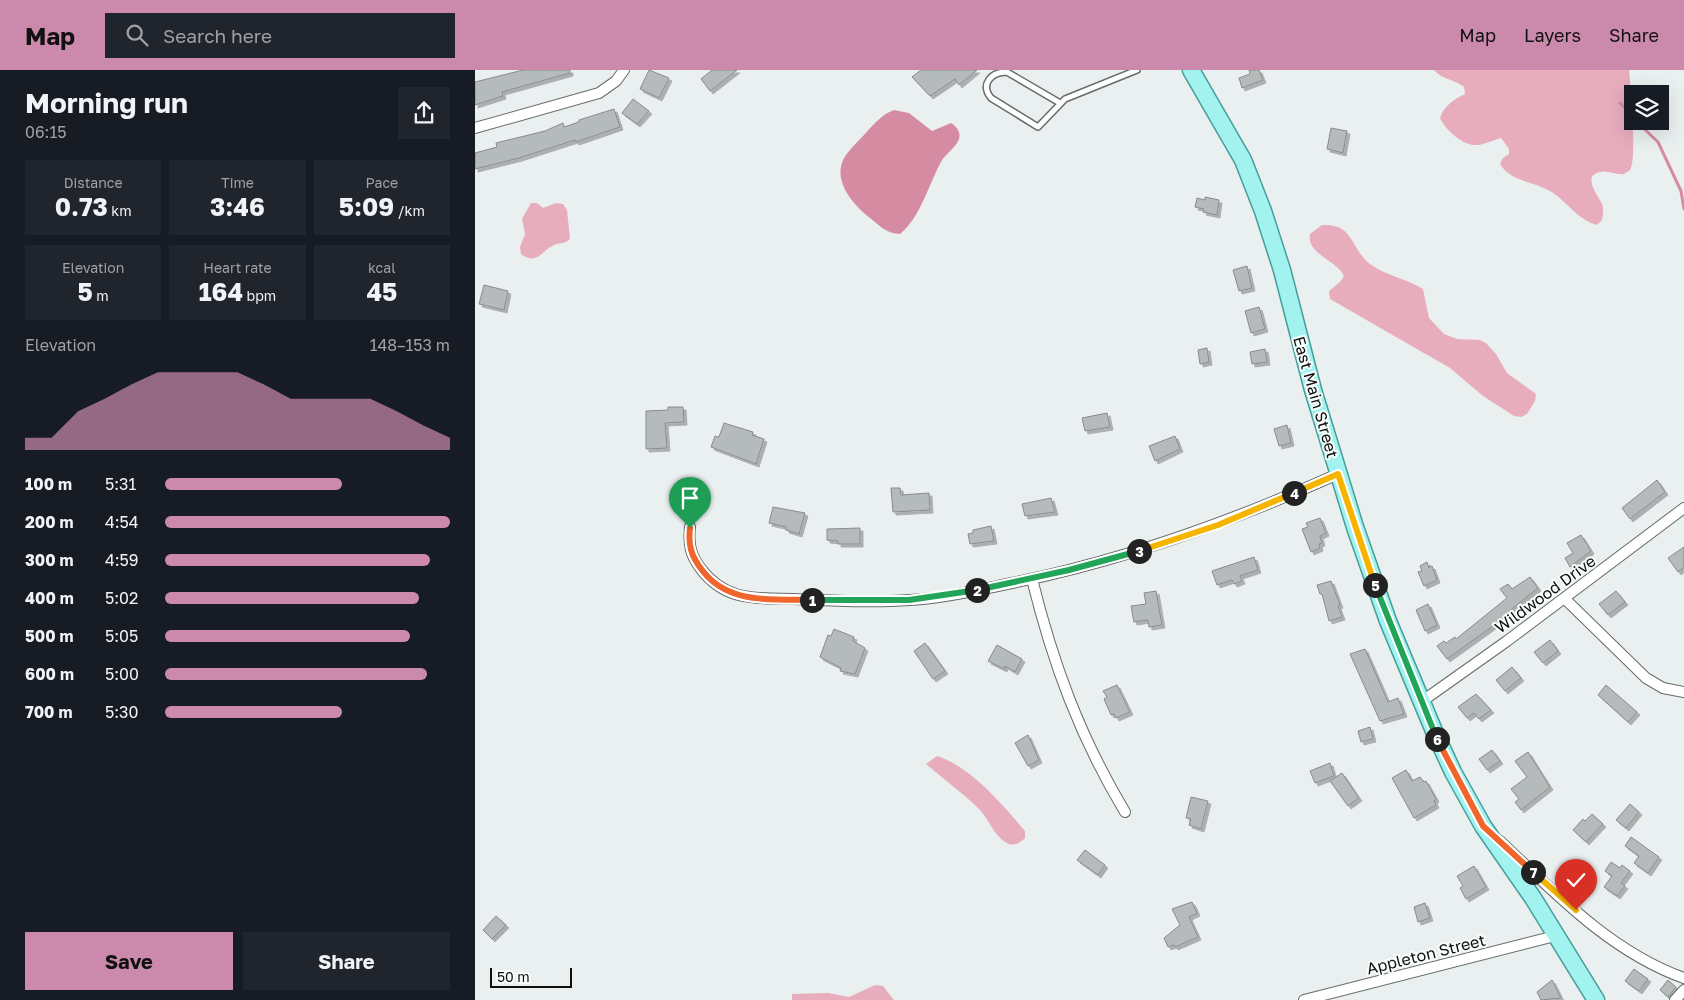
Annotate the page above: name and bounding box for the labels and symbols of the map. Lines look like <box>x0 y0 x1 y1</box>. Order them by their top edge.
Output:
street label: East Main Street <box>1289 334 1343 460</box>
pin <box>669 477 711 528</box>
pin: 4 <box>1281 480 1307 506</box>
pin: 3 <box>1127 538 1151 564</box>
street label: Wildwood Drive <box>1491 551 1599 637</box>
pin: 5 <box>1363 572 1387 598</box>
pin: 2 <box>965 578 989 602</box>
pin: 1 <box>799 588 825 612</box>
pin: 6 <box>1425 726 1449 752</box>
pin <box>1555 859 1597 910</box>
pin: 7 <box>1521 860 1545 884</box>
street label: Appleton Street <box>1364 930 1488 978</box>
scale bar <box>490 965 573 988</box>

